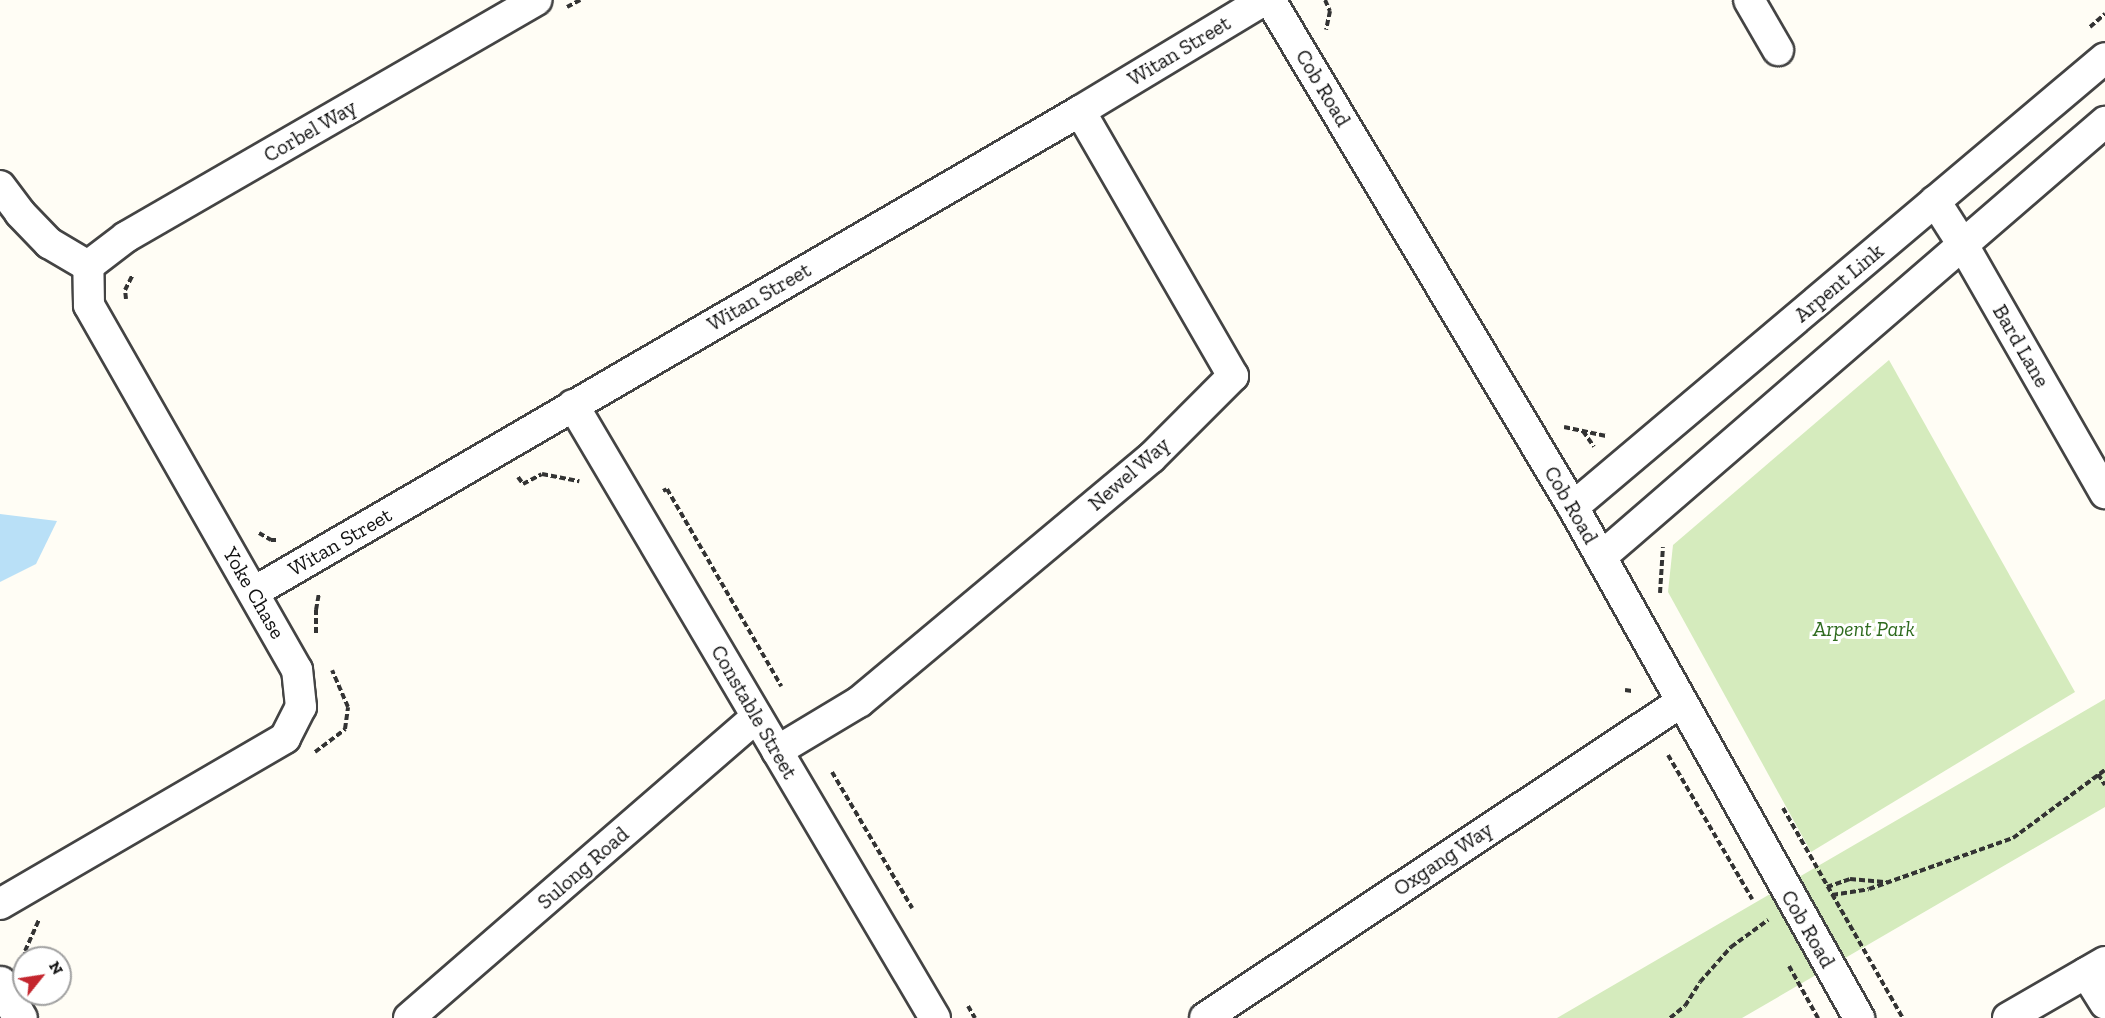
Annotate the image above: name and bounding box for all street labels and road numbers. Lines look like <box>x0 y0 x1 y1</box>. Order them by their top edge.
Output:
street label: Witan Street <box>1123 11 1235 91</box>
street label: Cob Road <box>1290 45 1356 131</box>
street label: Corbel Way <box>259 94 361 168</box>
street label: Arpent Link <box>1789 238 1889 328</box>
street label: Witan Street <box>703 257 815 337</box>
street label: Bard Lane <box>1987 300 2055 392</box>
street label: Newel Way <box>1083 432 1175 516</box>
street label: Cob Road <box>1539 462 1603 548</box>
street label: Witan Street <box>284 502 396 582</box>
street label: Yoke Chase <box>218 543 290 643</box>
street label: Constable Street <box>706 641 802 783</box>
street label: Oxgang Way <box>1388 816 1498 902</box>
street label: Sulong Road <box>532 821 634 915</box>
street label: Cob Road <box>1776 886 1840 972</box>

